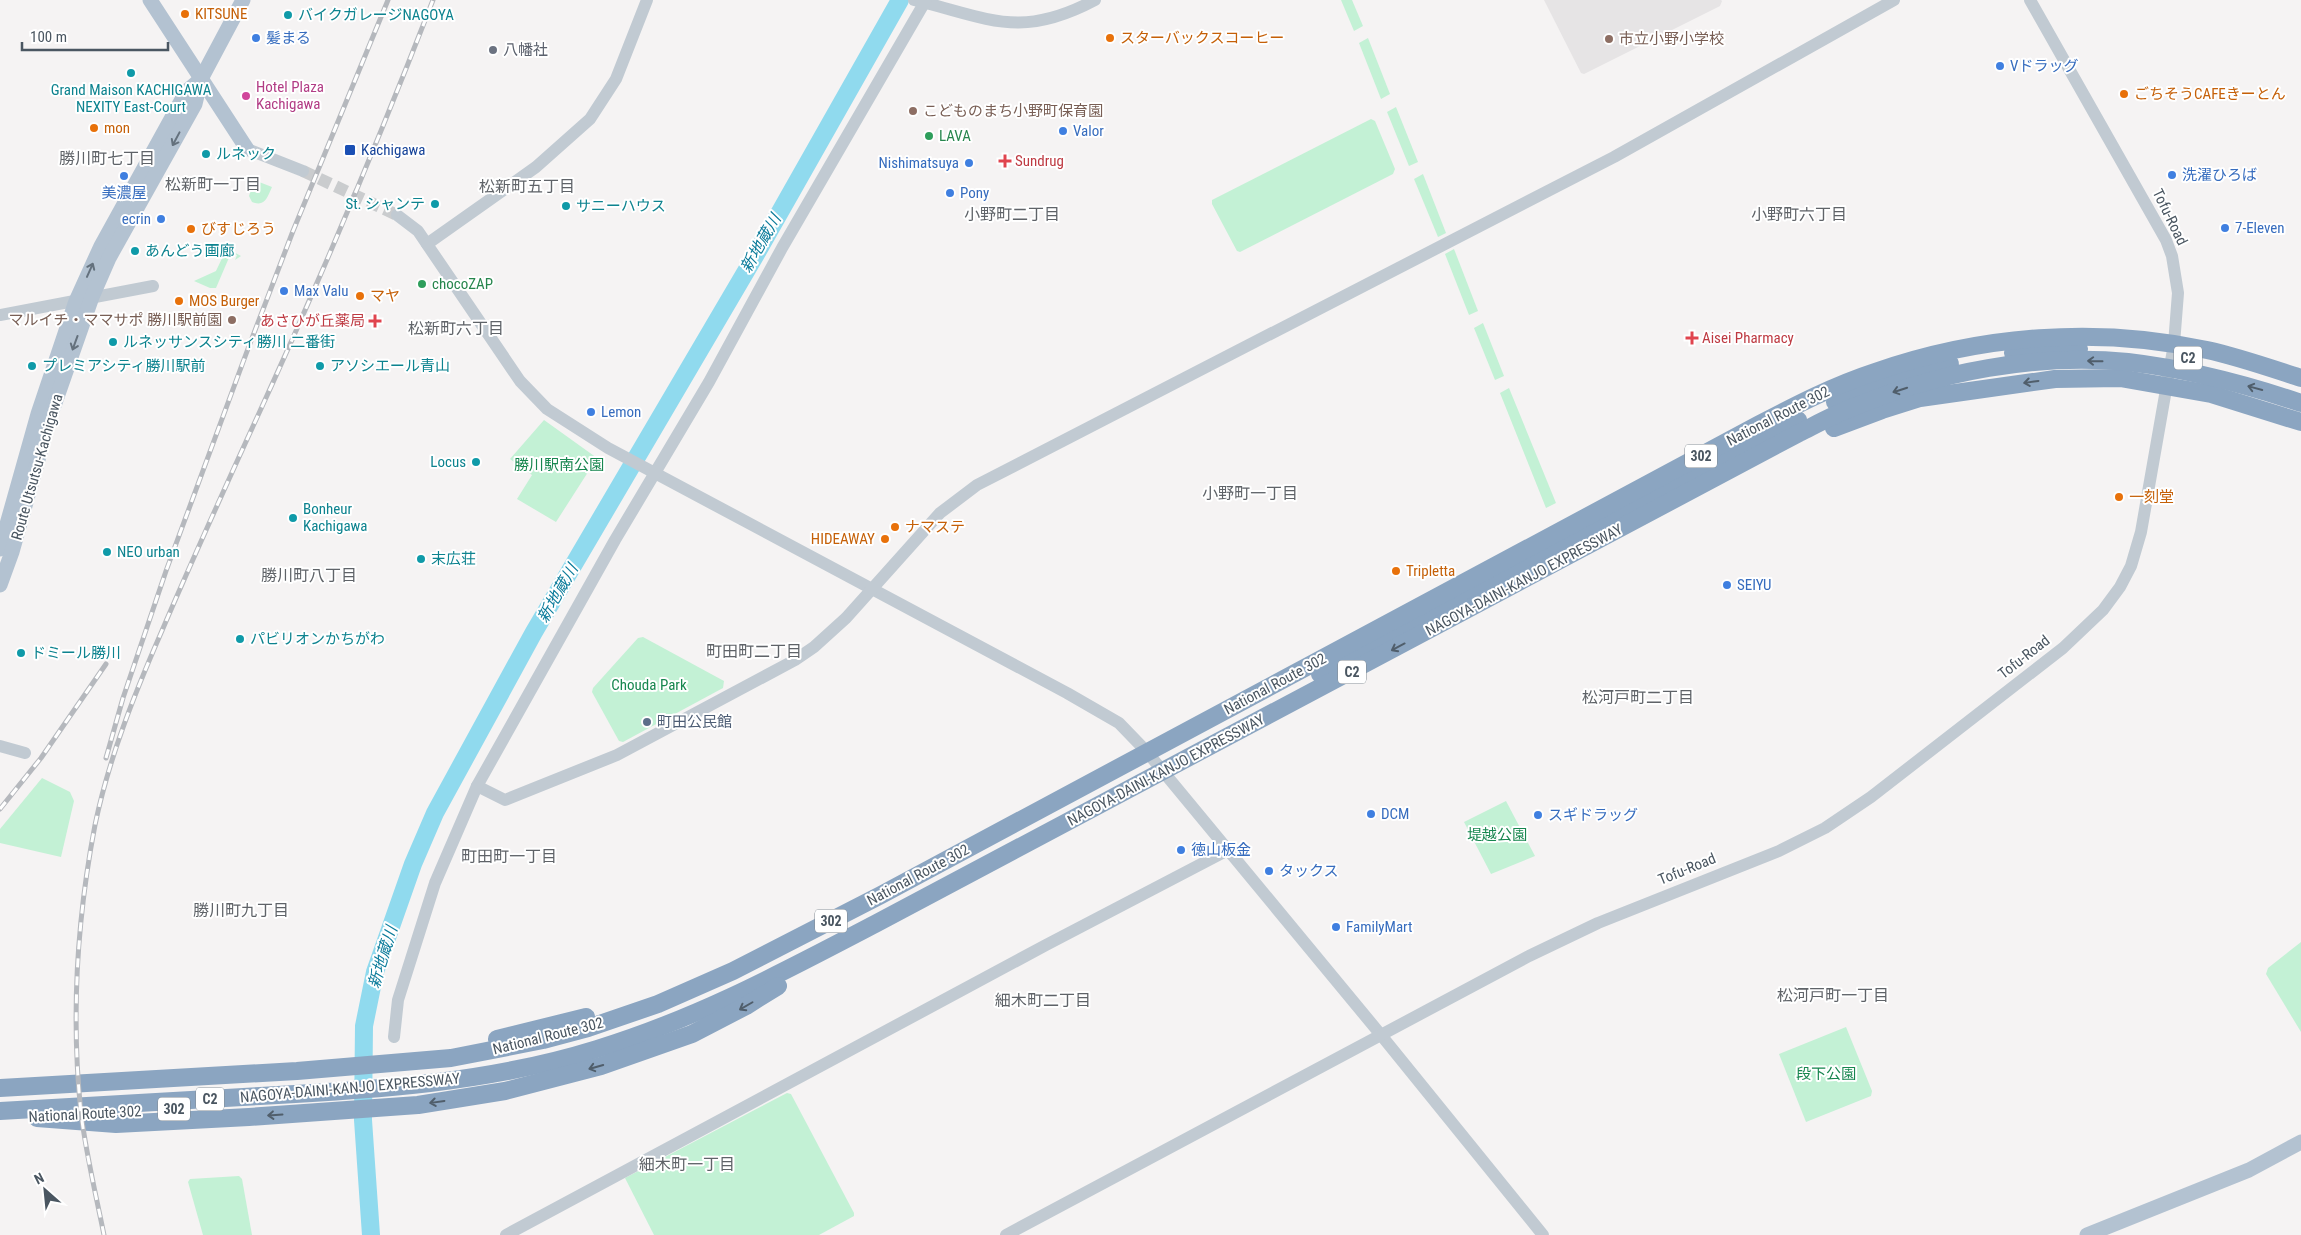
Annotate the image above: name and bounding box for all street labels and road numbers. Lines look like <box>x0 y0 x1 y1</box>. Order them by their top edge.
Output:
street label: Tofu-Road <box>2149 186 2191 248</box>
road number: C2 <box>2174 346 2202 369</box>
street label: National Route 302 <box>1724 382 1832 450</box>
street label: Route Utsutsu-Kachigawa <box>7 392 67 542</box>
road number: 302 <box>1685 444 1717 468</box>
street label: NAGOYA-DAINI-KANJO EXPRESSWAY <box>1422 520 1626 640</box>
street label: Tofu-Road <box>1995 631 2053 683</box>
street label: National Route 302 <box>1221 650 1329 718</box>
road number: C2 <box>1338 660 1366 684</box>
street label: NAGOYA-DAINI-KANJO EXPRESSWAY <box>1064 710 1268 830</box>
street label: National Route 302 <box>864 841 972 909</box>
street label: Tofu-Road <box>1656 849 1718 889</box>
road number: 302 <box>815 909 847 932</box>
street label: National Route 302 <box>491 1014 605 1058</box>
street label: NAGOYA-DAINI-KANJO EXPRESSWAY <box>239 1069 461 1107</box>
road number: C2 <box>196 1088 224 1110</box>
road number: 302 <box>158 1098 190 1120</box>
street label: National Route 302 <box>28 1102 142 1126</box>

